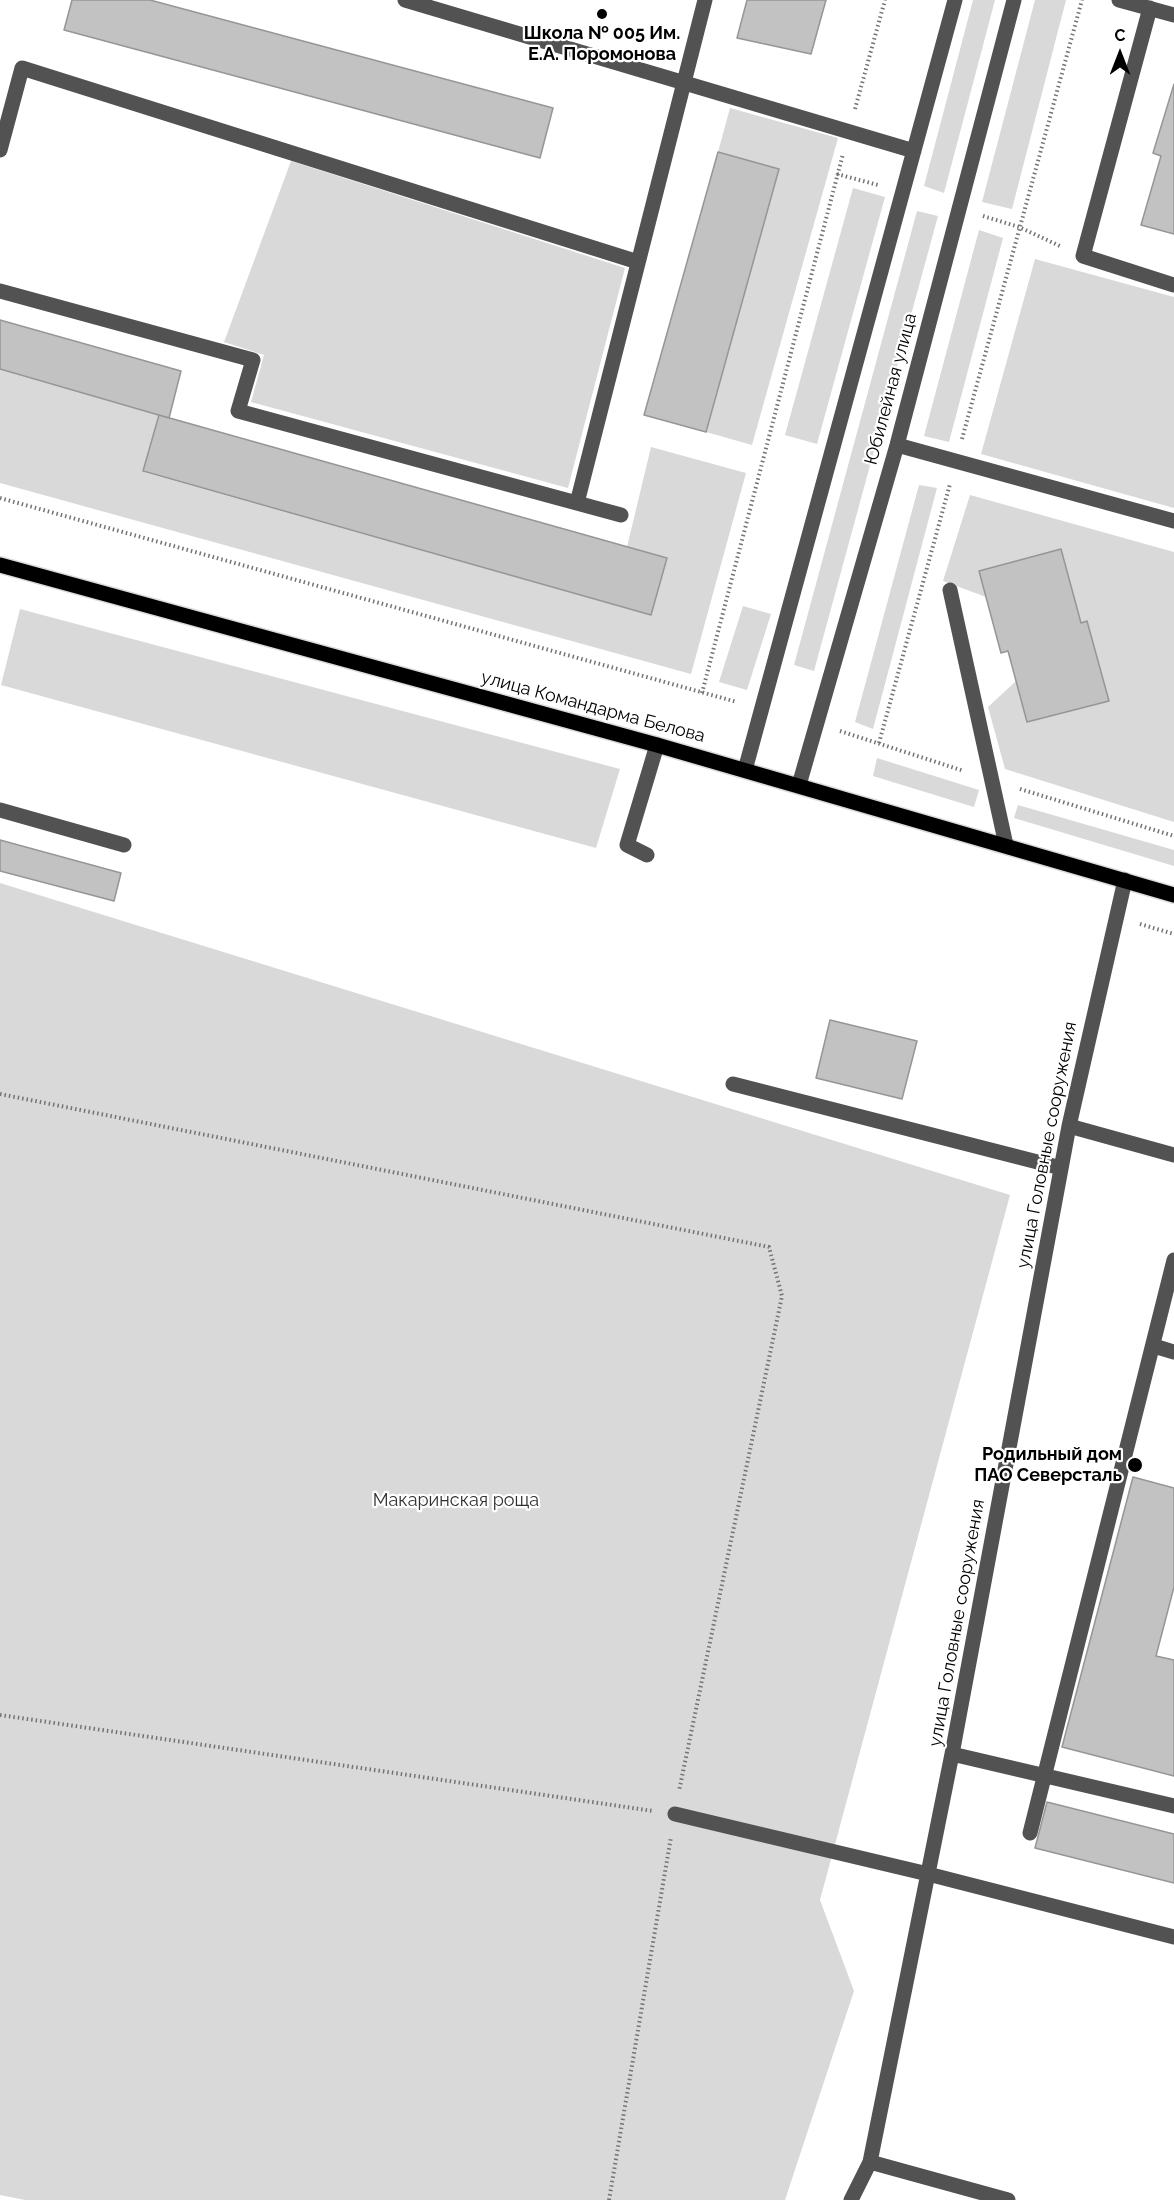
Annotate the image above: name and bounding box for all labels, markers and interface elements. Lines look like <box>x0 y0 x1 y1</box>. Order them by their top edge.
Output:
marker: Школа № 005 Им. Е.А. Поромонова <box>595 7 609 21</box>
place label: Школа № 005 Им. Е.А. Поромонова <box>524 23 680 66</box>
north arrow <box>1090 24 1150 84</box>
text: С <box>1115 26 1125 45</box>
street label: Юбилейная улица <box>860 311 922 467</box>
street label: улица Командарма Белова <box>479 667 707 747</box>
street label: улица Головные сооружения <box>1012 1020 1082 1270</box>
place label: Родильный дом ПАО Северсталь <box>974 1444 1122 1486</box>
marker: Родильный дом ПАО Северсталь <box>1126 1456 1144 1474</box>
park label: Макаринская роща <box>373 1490 539 1512</box>
street label: улица Головные сооружения <box>925 1498 989 1748</box>

